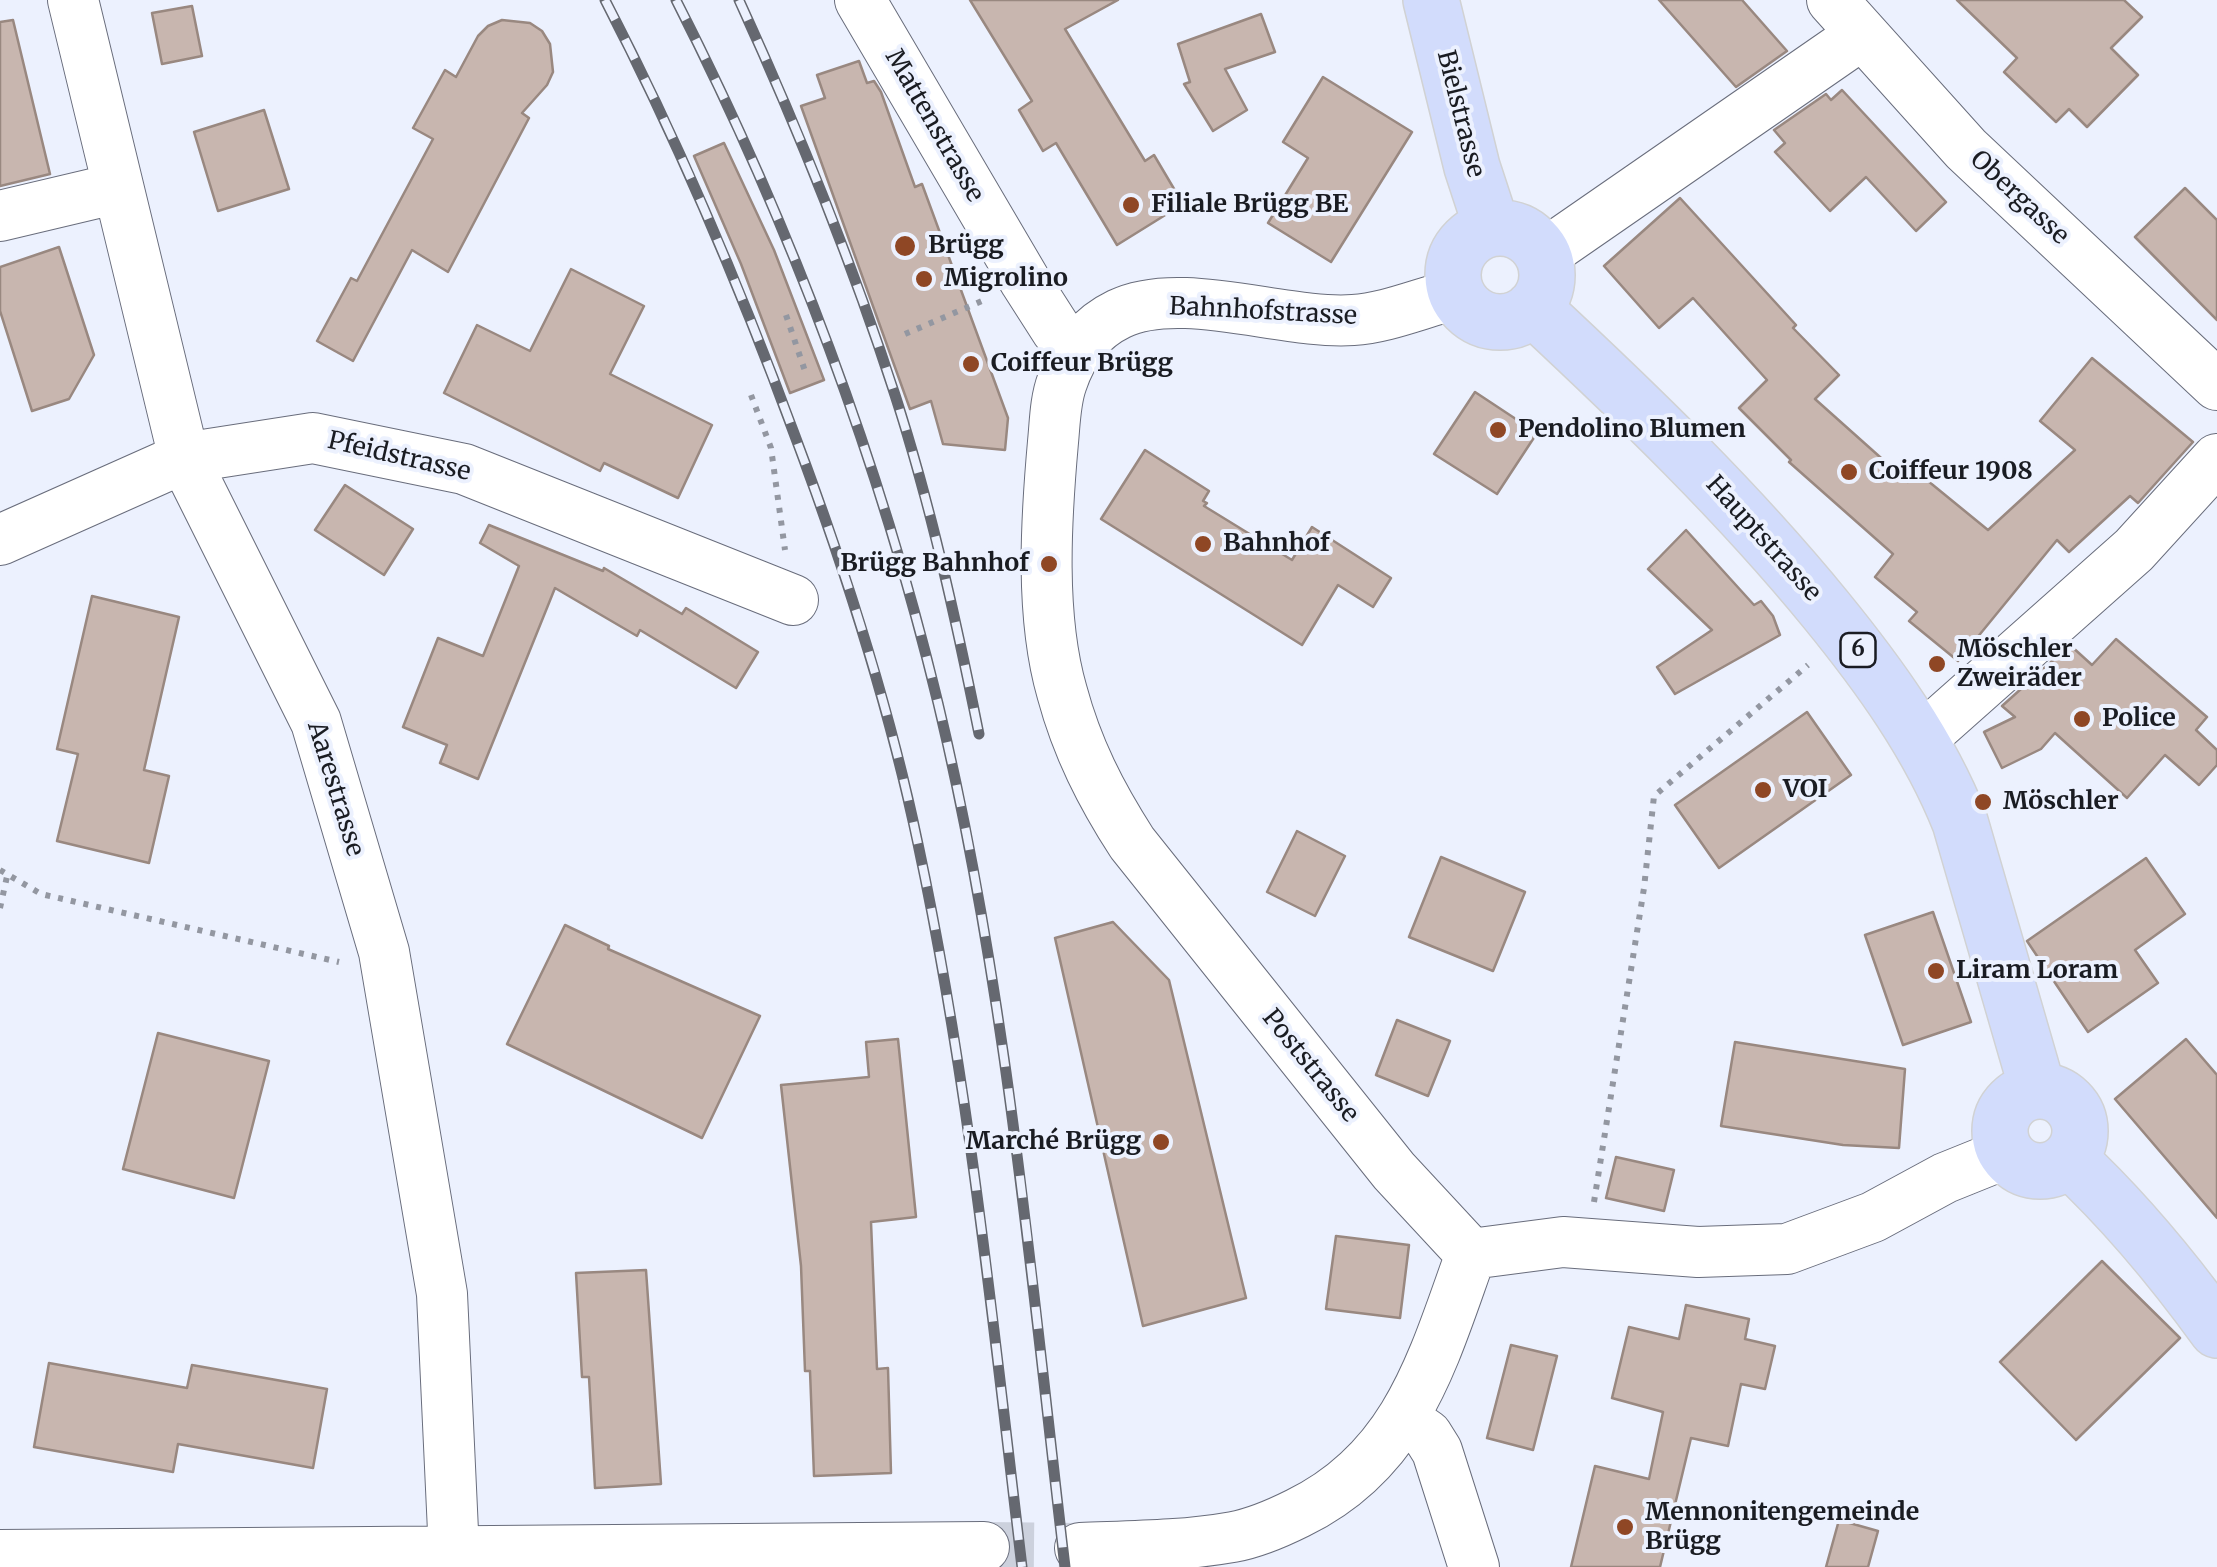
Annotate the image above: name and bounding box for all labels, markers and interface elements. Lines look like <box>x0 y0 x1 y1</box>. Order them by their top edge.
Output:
street label: Mattenstrasse <box>878 44 990 208</box>
street label: Bielstrasse <box>1430 47 1490 181</box>
street label: Obergasse <box>1964 145 2074 251</box>
place label: Filiale Brügg BE <box>1151 190 1348 220</box>
marker: Filiale Brügg BE <box>1120 194 1142 216</box>
place label: Brügg <box>928 231 1004 261</box>
marker: Brügg <box>892 233 918 259</box>
place label: Migrolino <box>944 264 1068 294</box>
marker: Migrolino <box>913 268 935 290</box>
street label: Bahnhofstrasse <box>1168 292 1358 332</box>
place label: Coiffeur Brügg <box>991 349 1173 379</box>
marker: Coiffeur Brügg <box>960 353 982 375</box>
place label: Pendolino Blumen <box>1518 415 1746 445</box>
marker: Pendolino Blumen <box>1487 419 1509 441</box>
street label: Pfeidstrasse <box>325 426 473 488</box>
place label: Coiffeur 1908 <box>1869 457 2033 487</box>
marker: Coiffeur 1908 <box>1838 461 1860 483</box>
street label: Hauptstrasse <box>1699 470 1827 608</box>
place label: Bahnhof <box>1223 529 1330 559</box>
marker: Bahnhof <box>1192 533 1214 555</box>
place label: Brügg Bahnhof <box>840 549 1029 579</box>
marker: Brügg Bahnhof <box>1038 553 1060 575</box>
road number: 6 <box>1840 633 1876 667</box>
place label: Möschler Zweiräder <box>1957 635 2082 694</box>
marker: Möschler Zweiräder <box>1926 653 1948 675</box>
place label: Police <box>2102 704 2176 734</box>
marker: Police <box>2071 708 2093 730</box>
street label: Aarestrasse <box>300 718 370 860</box>
place label: VOI <box>1783 775 1828 805</box>
marker: VOI <box>1752 779 1774 801</box>
place label: Möschler <box>2003 787 2119 817</box>
marker: Möschler <box>1972 791 1994 813</box>
place label: Liram Loram <box>1956 956 2118 986</box>
marker: Liram Loram <box>1925 960 1947 982</box>
street label: Poststrasse <box>1255 1003 1365 1129</box>
place label: Marché Brügg <box>966 1127 1141 1157</box>
marker: Marché Brügg <box>1150 1131 1172 1153</box>
place label: Mennonitengemeinde Brügg <box>1645 1498 1919 1557</box>
marker: Mennonitengemeinde Brügg <box>1614 1516 1636 1538</box>

